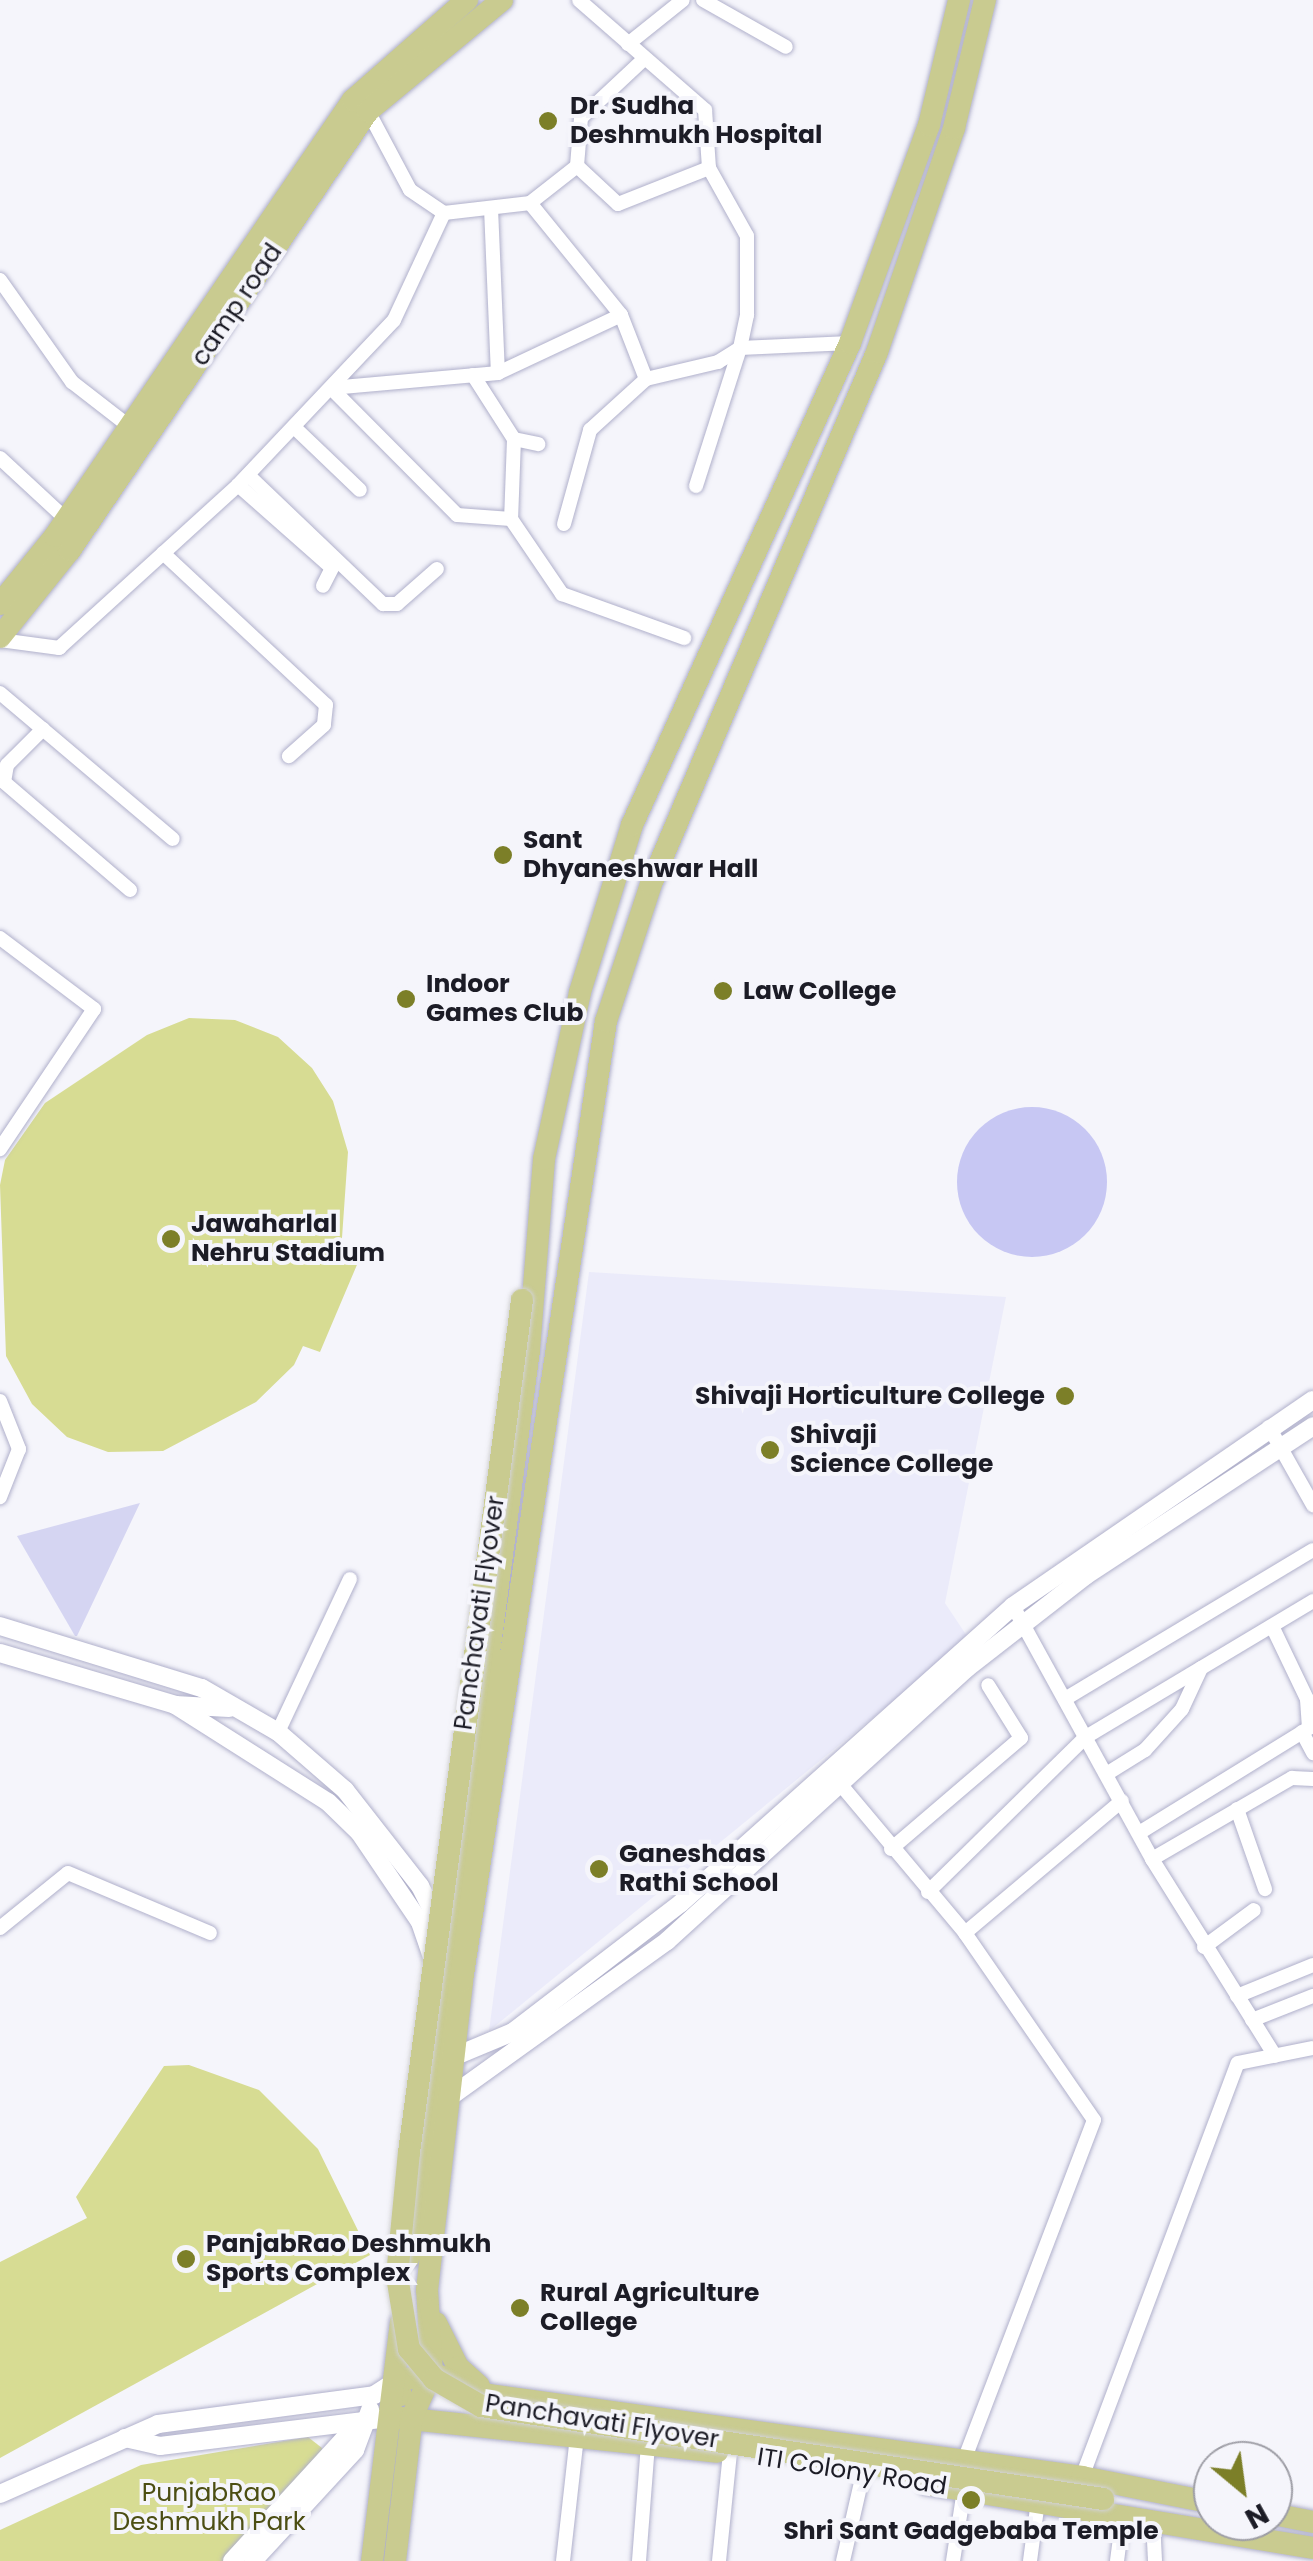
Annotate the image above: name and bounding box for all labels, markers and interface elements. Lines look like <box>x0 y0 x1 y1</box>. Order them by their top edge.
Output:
place label: Dr. Sudha Deshmukh Hospital <box>570 92 822 151</box>
marker: Dr. Sudha Deshmukh Hospital <box>535 108 561 134</box>
street label: camp road <box>185 238 289 372</box>
place label: Sant Dhyaneshwar Hall <box>523 826 758 885</box>
marker: Sant Dhyaneshwar Hall <box>492 844 514 866</box>
place label: Indoor Games Club <box>426 970 583 1029</box>
place label: Law College <box>743 976 896 1006</box>
marker: Law College <box>712 980 734 1002</box>
marker: Indoor Games Club <box>395 988 417 1010</box>
place label: Jawaharlal Nehru Stadium <box>191 1210 385 1269</box>
marker: Jawaharlal Nehru Stadium <box>160 1228 182 1250</box>
place label: Shivaji Horticulture College <box>695 1381 1045 1411</box>
marker: Shivaji Horticulture College <box>1054 1385 1076 1407</box>
place label: Shivaji Science College <box>790 1421 993 1480</box>
marker: Shivaji Science College <box>759 1439 781 1461</box>
street label: Panchavati Flyover <box>449 1494 511 1732</box>
place label: Ganeshdas Rathi School <box>619 1840 779 1899</box>
marker: Ganeshdas Rathi School <box>588 1858 610 1880</box>
place label: PanjabRao Deshmukh Sports Complex <box>206 2230 491 2289</box>
marker: PanjabRao Deshmukh Sports Complex <box>175 2248 197 2270</box>
place label: Rural Agriculture College <box>540 2279 759 2338</box>
marker: Rural Agriculture College <box>509 2297 531 2319</box>
street label: Panchavati Flyover <box>483 2389 721 2455</box>
north arrow <box>1193 2441 1293 2541</box>
street label: ITI Colony Road <box>755 2442 949 2502</box>
park label: PunjabRao Deshmukh Park <box>112 2479 306 2538</box>
marker: Shri Sant Gadgebaba Temple <box>960 2489 982 2511</box>
text: N <box>1238 2494 1275 2538</box>
place label: Shri Sant Gadgebaba Temple <box>783 2516 1159 2546</box>

